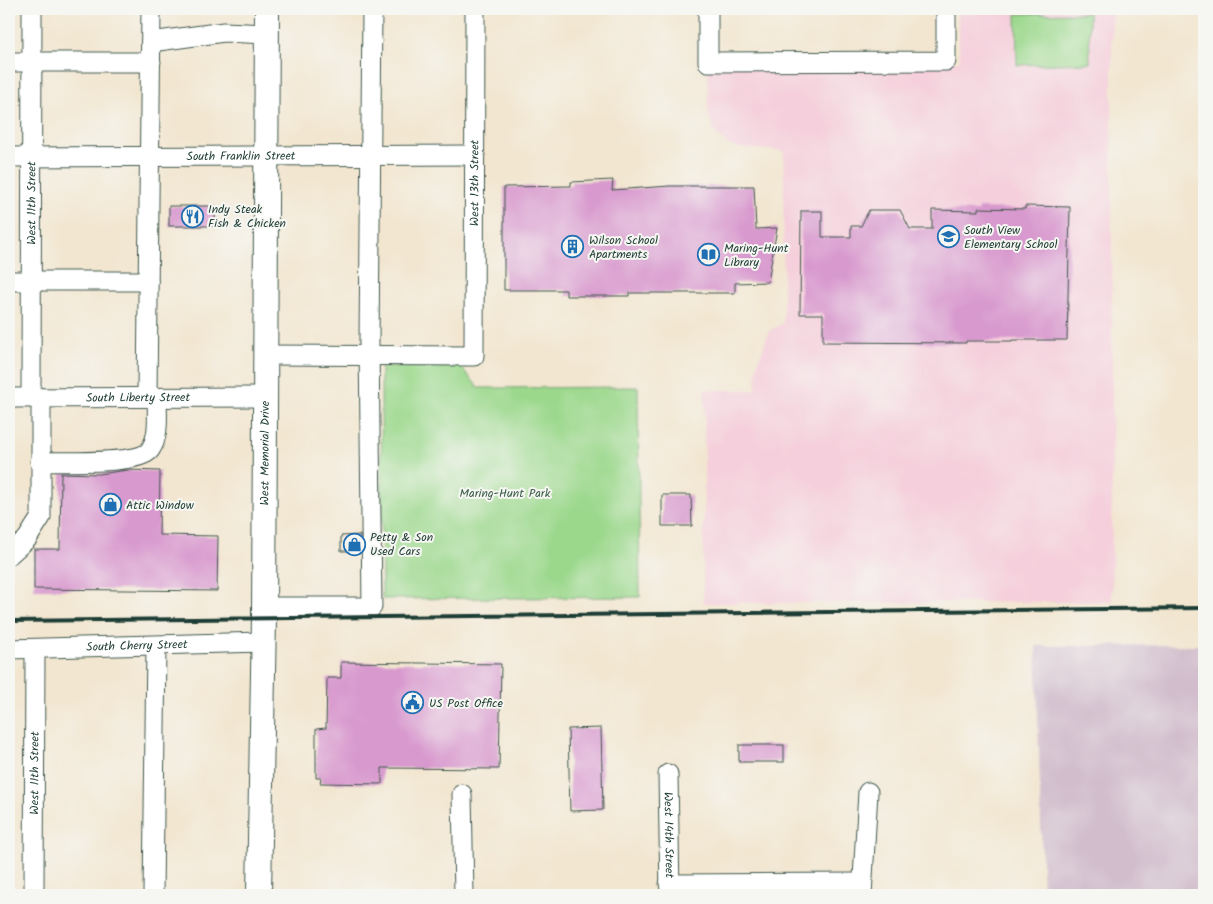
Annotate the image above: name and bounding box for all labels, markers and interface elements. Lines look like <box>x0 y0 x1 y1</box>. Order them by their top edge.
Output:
street label: West 13th Street <box>465 139 485 226</box>
street label: South Franklin Street <box>186 147 296 166</box>
street label: West 11th Street <box>22 161 42 245</box>
place label: Indy Steak Fish & Chicken <box>208 200 286 233</box>
restaurant icon: Indy Steak Fish & Chicken <box>180 204 204 228</box>
place label: South View Elementary School <box>964 221 1057 254</box>
school or university icon: South View Elementary School <box>936 225 960 249</box>
place label: Wilson School Apartments <box>589 231 658 264</box>
building icon: Wilson School Apartments <box>561 235 585 259</box>
place label: Maring-Hunt Library <box>724 239 789 272</box>
library icon: Maring-Hunt Library <box>696 243 720 267</box>
street label: South Liberty Street <box>86 388 190 408</box>
street label: West Memorial Drive <box>256 400 275 505</box>
park label: Maring-Hunt Park <box>460 484 551 503</box>
shop icon: Attic Window <box>98 493 122 517</box>
place label: Attic Window <box>126 496 195 515</box>
place label: Petty & Son Used Cars <box>370 528 433 561</box>
shop icon: Petty & Son Used Cars <box>342 532 366 556</box>
street label: South Cherry Street <box>86 635 188 657</box>
public building icon: US Post Office <box>401 691 425 715</box>
place label: US Post Office <box>429 694 503 713</box>
street label: West 11th Street <box>25 731 45 815</box>
street label: West 14th Street <box>658 792 679 879</box>

